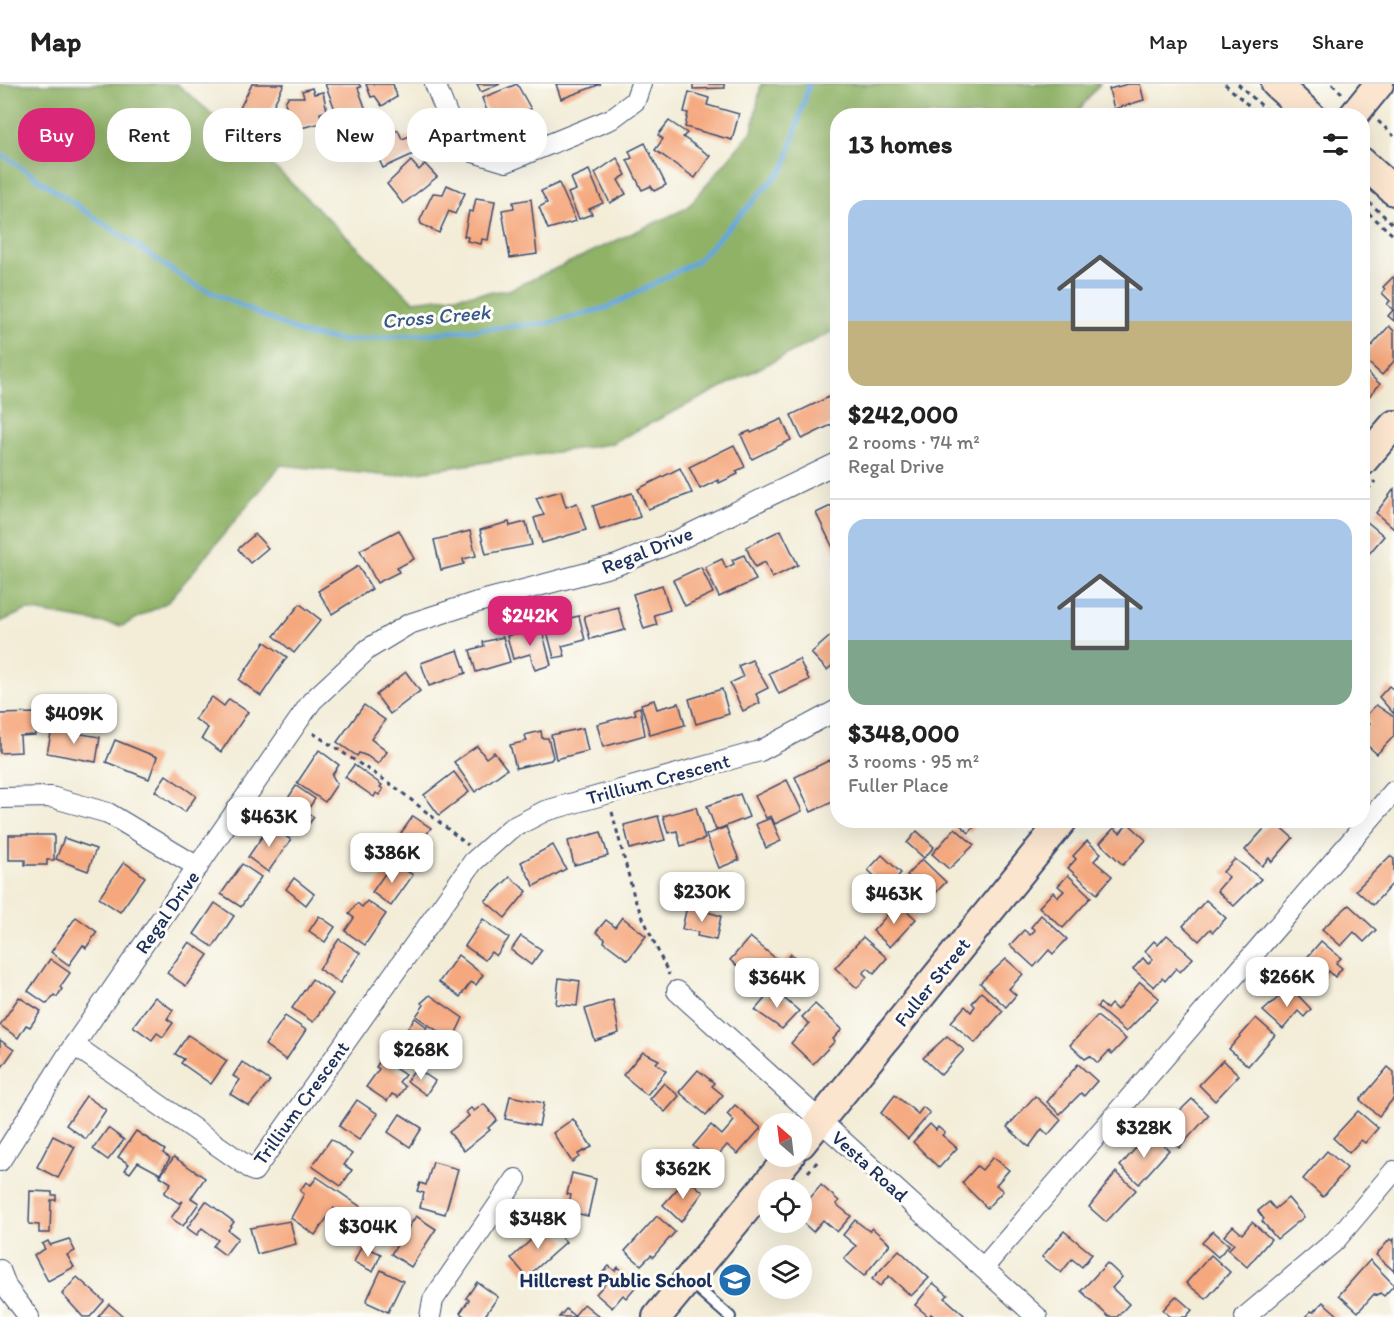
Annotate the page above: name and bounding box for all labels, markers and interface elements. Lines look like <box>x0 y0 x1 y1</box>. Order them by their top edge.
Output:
text: Map <box>30 24 81 58</box>
text: Map <box>1149 29 1188 54</box>
text: Layers <box>1221 29 1279 54</box>
text: Share <box>1312 29 1364 54</box>
chip: Buy <box>18 108 95 162</box>
chip: Rent <box>107 108 191 162</box>
chip: Filters <box>203 108 303 162</box>
chip: New <box>315 108 395 162</box>
chip: Apartment <box>407 108 547 162</box>
text: 13 homes <box>848 128 952 160</box>
icon: filters <box>1319 128 1352 161</box>
icon: home <box>1046 239 1154 347</box>
water label: Cross Creek <box>381 299 492 333</box>
text: $242,000 <box>848 398 958 430</box>
text: 2 rooms · 74 m² <box>848 430 980 454</box>
text: Regal Drive <box>848 454 944 478</box>
street label: Regal Drive <box>598 521 696 579</box>
icon: home <box>1046 558 1154 666</box>
pin: $242K <box>488 596 572 647</box>
text: $242K <box>502 603 558 627</box>
pin: $409K <box>32 694 116 745</box>
text: $409K <box>45 701 103 725</box>
text: $348,000 <box>848 717 959 749</box>
street label: Trillium Crescent <box>584 748 732 810</box>
text: 3 rooms · 95 m² <box>848 749 979 773</box>
text: Fuller Place <box>848 773 949 797</box>
pin: $463K <box>227 797 311 848</box>
text: $463K <box>241 804 297 828</box>
pin: $386K <box>350 833 434 884</box>
text: $386K <box>364 840 420 864</box>
street label: Regal Drive <box>130 866 204 958</box>
pin: $230K <box>660 872 744 923</box>
pin: $463K <box>852 874 936 925</box>
text: $230K <box>674 879 730 903</box>
text: $463K <box>866 881 922 905</box>
street label: Fuller Street <box>889 933 975 1031</box>
pin: $266K <box>1245 957 1329 1008</box>
pin: $364K <box>735 958 819 1009</box>
text: $266K <box>1260 964 1314 988</box>
text: $364K <box>749 965 805 989</box>
pin: $268K <box>379 1030 463 1081</box>
street label: Trillium Crescent <box>248 1036 354 1170</box>
text: $268K <box>394 1037 448 1061</box>
pin: $328K <box>1102 1108 1186 1159</box>
north arrow <box>758 1113 812 1167</box>
map controls <box>758 1113 812 1299</box>
text: $328K <box>1116 1115 1172 1139</box>
street label: Vesta Road <box>827 1125 913 1207</box>
pin: $362K <box>641 1149 725 1200</box>
text: $362K <box>656 1156 710 1180</box>
button: locate <box>758 1179 812 1233</box>
pin: $348K <box>496 1199 580 1250</box>
text: $348K <box>510 1206 566 1230</box>
pin: $304K <box>326 1207 410 1258</box>
text: $304K <box>339 1214 397 1238</box>
button: layers <box>758 1245 812 1299</box>
school or university icon: Hillcrest Public School <box>717 1262 753 1298</box>
place label: Hillcrest Public School <box>520 1268 712 1292</box>

